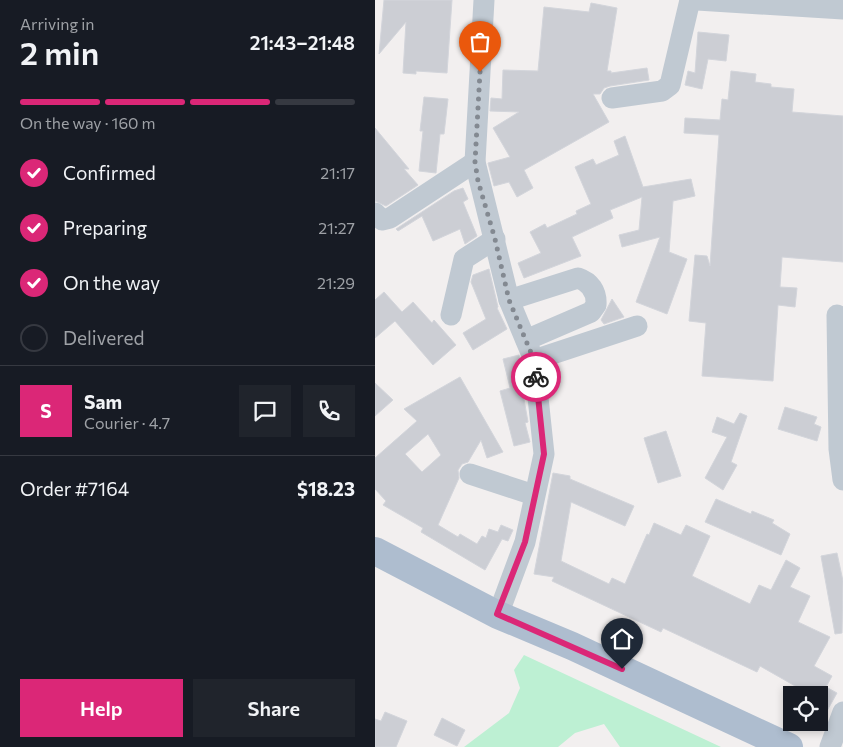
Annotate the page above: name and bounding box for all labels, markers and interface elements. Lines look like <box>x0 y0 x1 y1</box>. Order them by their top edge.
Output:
text: Arriving in <box>20 14 94 33</box>
pin <box>459 21 501 72</box>
icon: bag <box>466 28 494 56</box>
text: 21:43–21:48 <box>250 31 355 54</box>
text: 2 min <box>20 32 99 72</box>
text: On the way · 160 m <box>20 113 156 132</box>
icon: check <box>20 159 48 187</box>
text: Confirmed <box>63 161 156 184</box>
text: 21:17 <box>320 163 355 182</box>
icon: check <box>20 214 48 242</box>
text: Preparing <box>63 216 147 239</box>
text: 21:27 <box>318 218 355 237</box>
icon: check <box>20 269 48 297</box>
text: On the way <box>63 271 160 294</box>
text: 21:29 <box>317 273 355 292</box>
text: Delivered <box>63 326 144 349</box>
courier <box>511 352 561 402</box>
icon: bike <box>522 363 550 391</box>
button: chat <box>239 385 291 437</box>
button: phone <box>303 385 355 437</box>
text: Sam <box>84 390 122 413</box>
text: S <box>40 399 52 422</box>
text: Courier · 4.7 <box>84 413 170 432</box>
text: Order #7164 <box>20 477 129 500</box>
text: $18.23 <box>297 477 355 500</box>
pin <box>601 618 643 669</box>
icon: home <box>608 625 636 653</box>
button: Help <box>20 679 183 737</box>
button: Share <box>193 679 355 737</box>
map controls <box>783 686 828 731</box>
button: locate <box>783 686 828 731</box>

